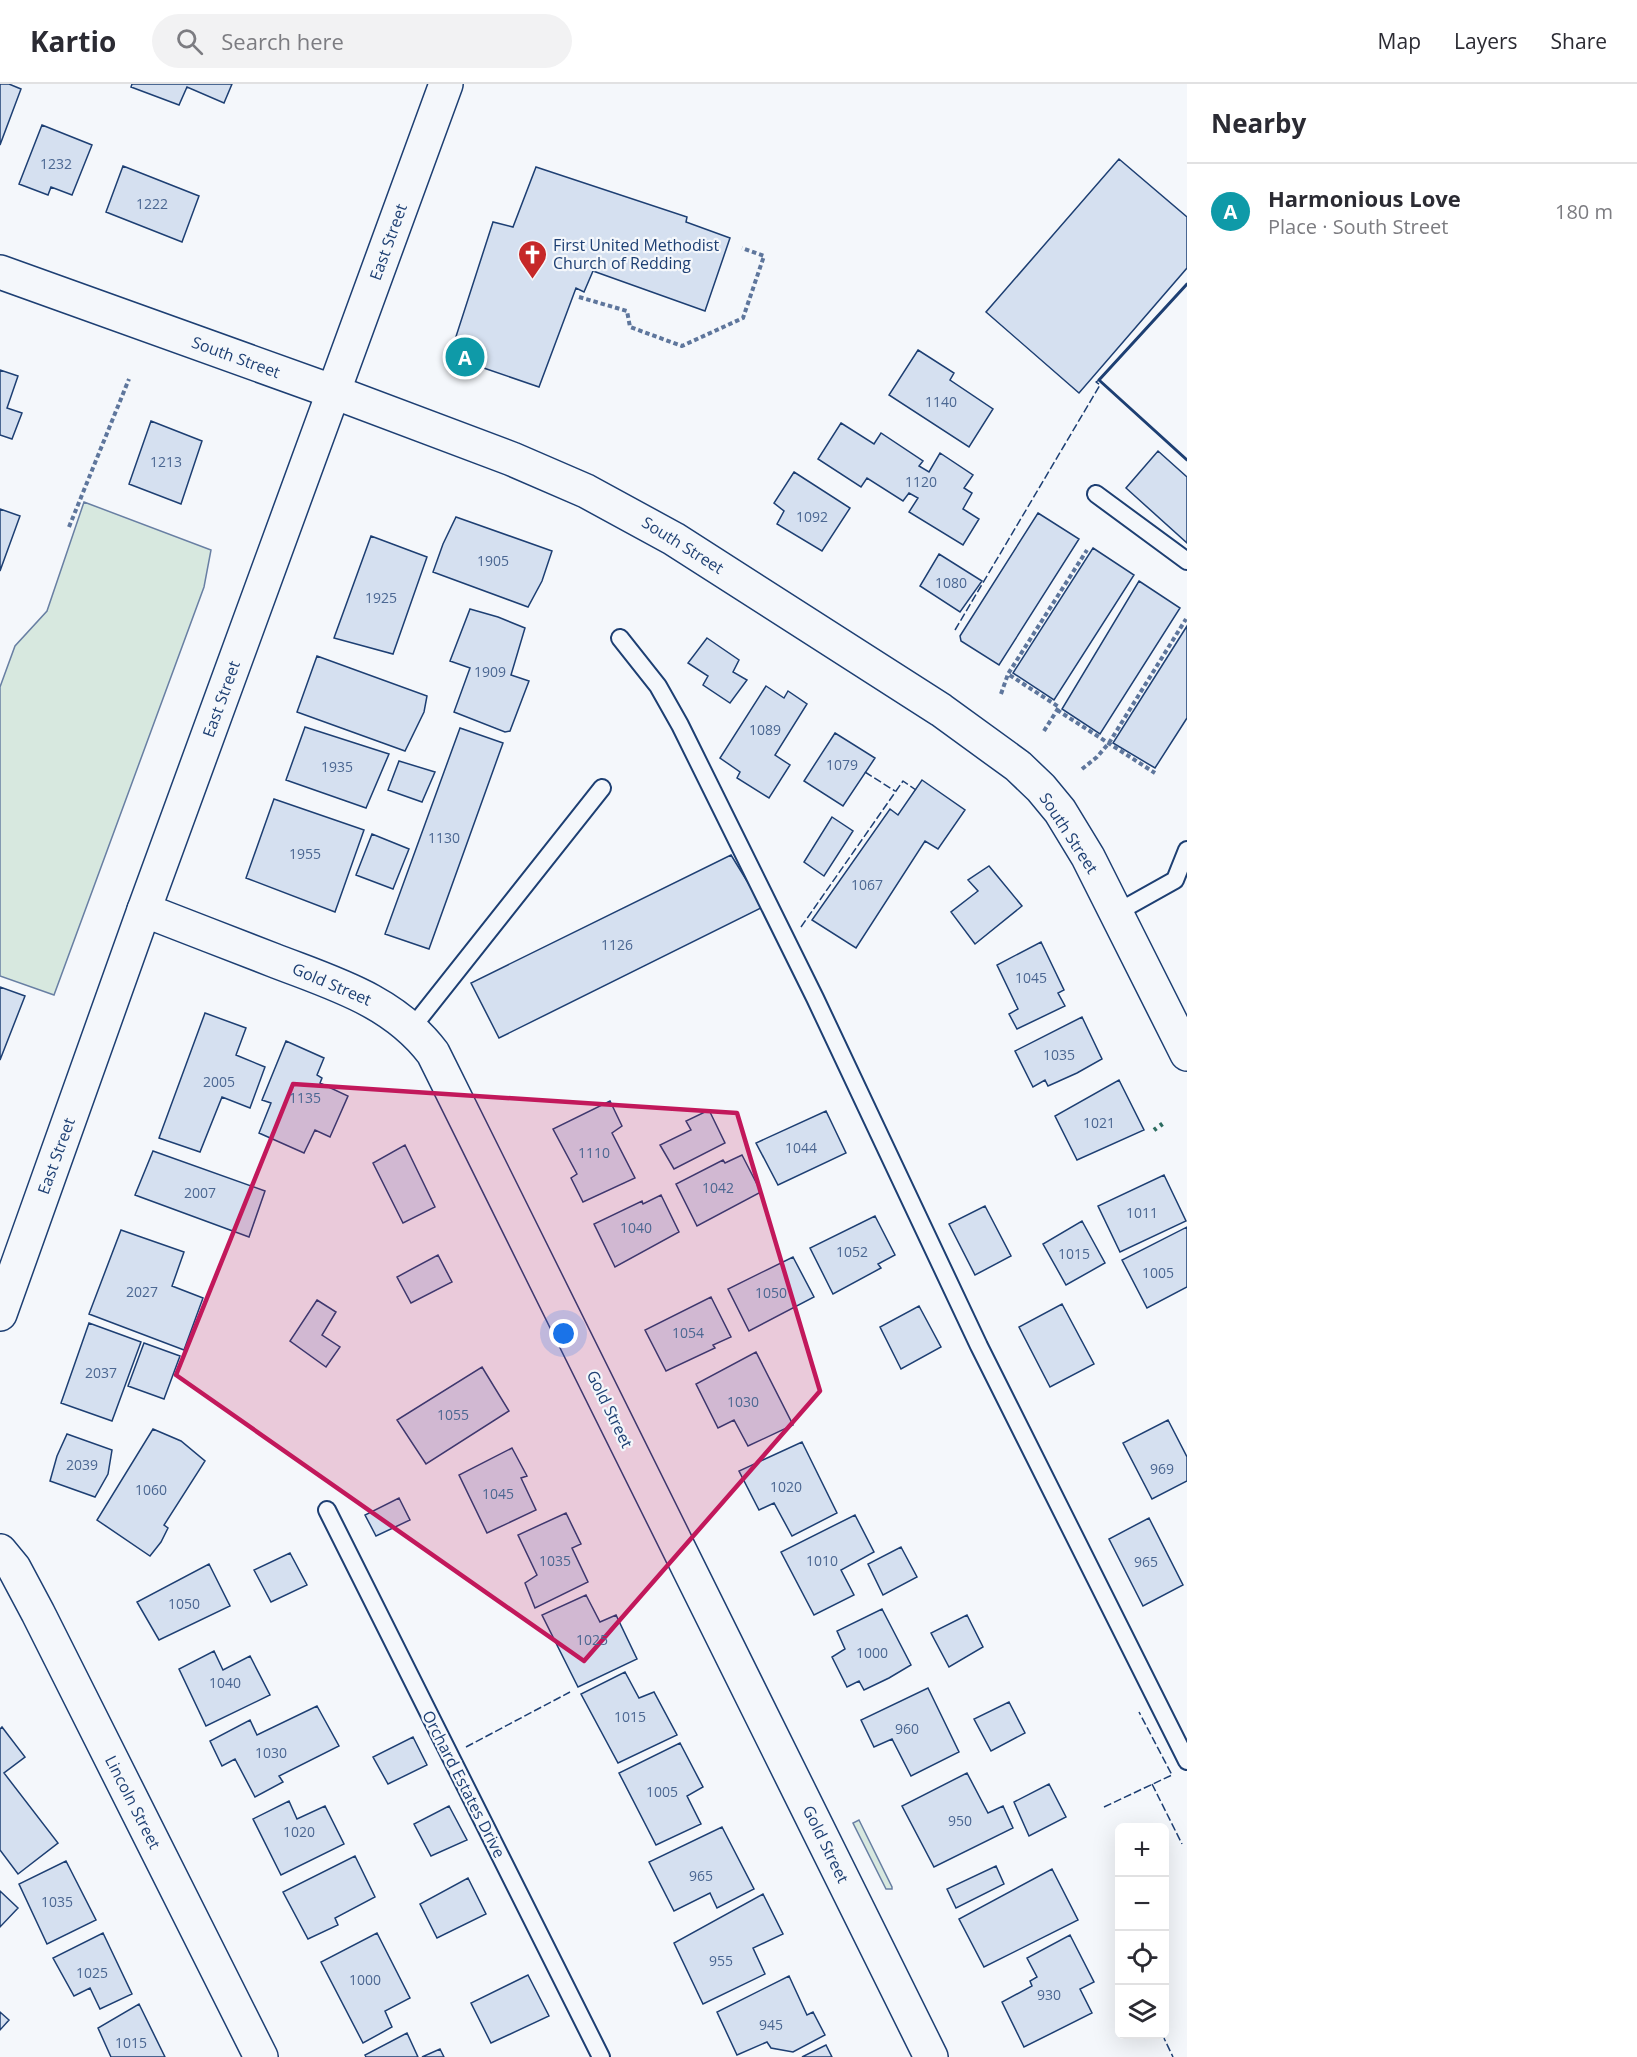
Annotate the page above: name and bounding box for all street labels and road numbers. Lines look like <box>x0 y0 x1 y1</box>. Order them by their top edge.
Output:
street label: East Street <box>364 200 412 283</box>
street label: South Street <box>189 331 284 383</box>
street label: South Street <box>638 511 728 579</box>
street label: East Street <box>197 657 245 740</box>
street label: South Street <box>1035 788 1104 878</box>
street label: Gold Street <box>289 957 375 1011</box>
street label: East Street <box>32 1114 80 1197</box>
street label: Gold Street <box>582 1366 638 1452</box>
street label: Orchard Estates Drive <box>417 1707 511 1861</box>
street label: Lincoln Street <box>100 1751 166 1853</box>
street label: Gold Street <box>798 1801 854 1887</box>

